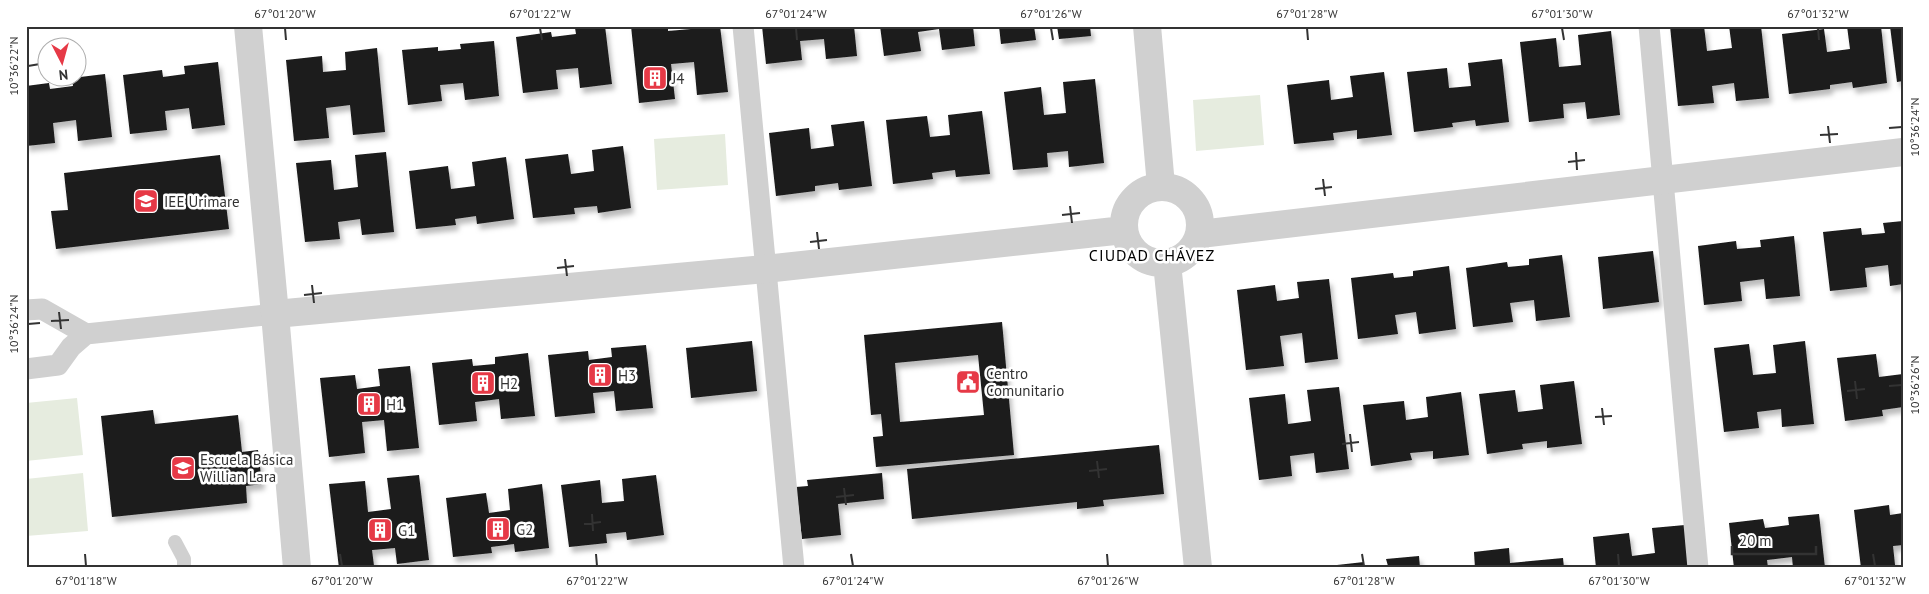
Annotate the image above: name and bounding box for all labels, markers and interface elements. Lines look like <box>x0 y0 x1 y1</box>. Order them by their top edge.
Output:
text: 67°01'20"W <box>254 6 316 21</box>
text: 67°01'22"W <box>509 6 571 21</box>
text: 67°01'24"W <box>765 6 827 21</box>
text: 67°01'26"W <box>1020 6 1082 21</box>
text: 67°01'28"W <box>1276 6 1338 21</box>
text: 67°01'30"W <box>1531 6 1593 21</box>
text: 67°01'32"W <box>1787 6 1849 21</box>
text: 10°36'22"N <box>6 36 21 96</box>
north arrow <box>38 38 88 88</box>
text: N <box>58 65 69 84</box>
building icon: J4 <box>642 65 668 91</box>
place label: J4 <box>671 69 685 88</box>
text: 10°36'24"N <box>1907 97 1922 157</box>
school or university icon: IEE Urimare <box>133 188 159 214</box>
place label: IEE Urimare <box>164 192 240 211</box>
district label: CIUDAD CHÁVEZ <box>1089 245 1215 265</box>
text: 10°36'24"N <box>6 294 21 354</box>
text: 10°36'26"N <box>1907 355 1922 415</box>
building icon: H3 <box>587 362 613 388</box>
place label: Centro Comunitario <box>986 364 1064 400</box>
place label: H3 <box>618 366 636 385</box>
public building icon: Centro Comunitario <box>955 369 981 395</box>
building icon: H2 <box>470 370 496 396</box>
place label: H2 <box>500 374 518 393</box>
building icon: H1 <box>356 391 382 417</box>
place label: H1 <box>386 395 404 414</box>
place label: Escuela Básica Willian Lara <box>200 450 293 486</box>
school or university icon: Escuela Básica Willian Lara <box>170 455 196 481</box>
building icon: G2 <box>485 516 511 542</box>
building icon: G1 <box>367 517 393 543</box>
place label: G2 <box>516 520 533 539</box>
place label: G1 <box>398 521 415 540</box>
scale bar <box>1732 524 1815 556</box>
text: 20 m <box>1739 531 1772 550</box>
text: 67°01'18"W <box>55 573 117 588</box>
text: 67°01'20"W <box>311 573 373 588</box>
text: 67°01'22"W <box>566 573 628 588</box>
text: 67°01'24"W <box>822 573 884 588</box>
text: 67°01'26"W <box>1077 573 1139 588</box>
text: 67°01'28"W <box>1333 573 1395 588</box>
text: 67°01'30"W <box>1588 573 1650 588</box>
text: 67°01'32"W <box>1844 573 1906 588</box>

